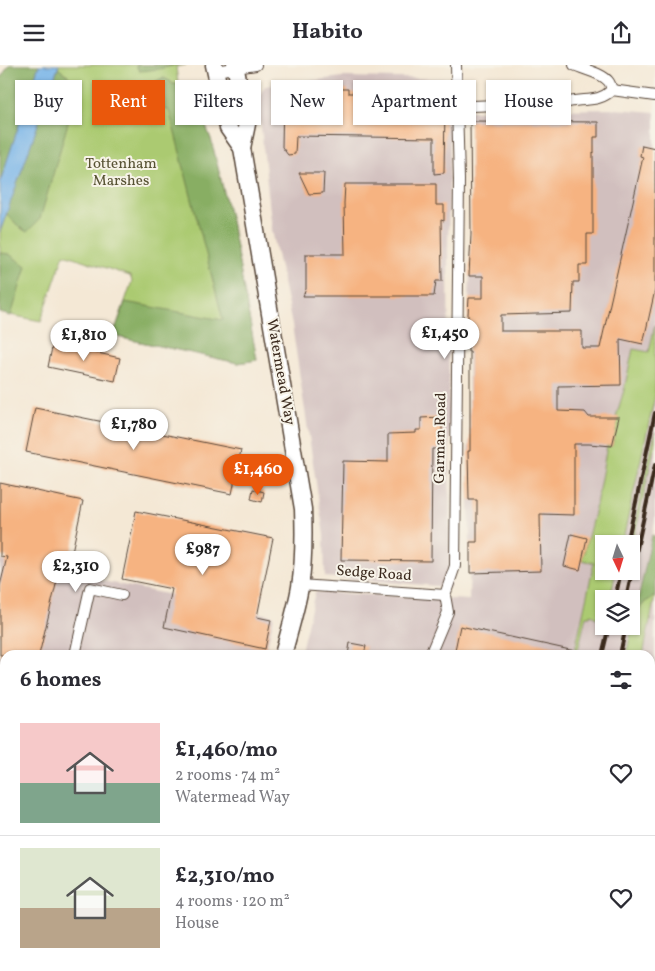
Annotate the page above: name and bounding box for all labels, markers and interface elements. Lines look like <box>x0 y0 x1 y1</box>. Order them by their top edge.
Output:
text: Habito <box>292 17 363 48</box>
icon: menu <box>20 19 48 47</box>
icon: share <box>607 19 635 47</box>
chip: Buy <box>15 80 82 125</box>
chip: Rent <box>92 80 165 125</box>
chip: Filters <box>175 80 261 125</box>
chip: New <box>271 80 343 125</box>
chip: Apartment <box>353 80 476 125</box>
chip: House <box>486 80 571 125</box>
park label: Tottenham Marshes <box>85 154 157 192</box>
street label: Watermead Way <box>260 317 300 427</box>
pin: £1,450 <box>404 317 486 360</box>
pin: £1,810 <box>43 319 125 362</box>
text: £1,450 <box>421 323 469 345</box>
text: £1,810 <box>61 325 107 347</box>
street label: Garman Road <box>430 392 452 484</box>
pin: £1,780 <box>93 409 175 451</box>
text: £1,780 <box>111 414 157 436</box>
pin: £1,460 <box>217 453 299 496</box>
text: £1,460 <box>234 459 282 481</box>
pin: £987 <box>173 533 233 576</box>
north arrow <box>595 535 640 580</box>
map controls <box>595 535 640 635</box>
text: £987 <box>186 539 220 561</box>
pin: £2,310 <box>35 551 117 593</box>
text: £2,310 <box>53 556 99 578</box>
street label: Sedge Road <box>336 561 412 587</box>
button: layers <box>595 590 640 635</box>
text: 6 homes <box>20 666 101 695</box>
icon: filters <box>607 666 635 694</box>
text: £1,460/mo <box>175 736 278 765</box>
icon: home <box>60 743 120 803</box>
icon: heart <box>607 759 635 787</box>
text: 2 rooms · 74 m² <box>175 765 280 787</box>
text: Watermead Way <box>175 787 290 809</box>
text: £2,310/mo <box>175 862 275 891</box>
icon: home <box>60 868 120 928</box>
icon: heart <box>607 884 635 912</box>
text: 4 rooms · 120 m² <box>175 891 290 913</box>
text: House <box>175 913 219 935</box>

